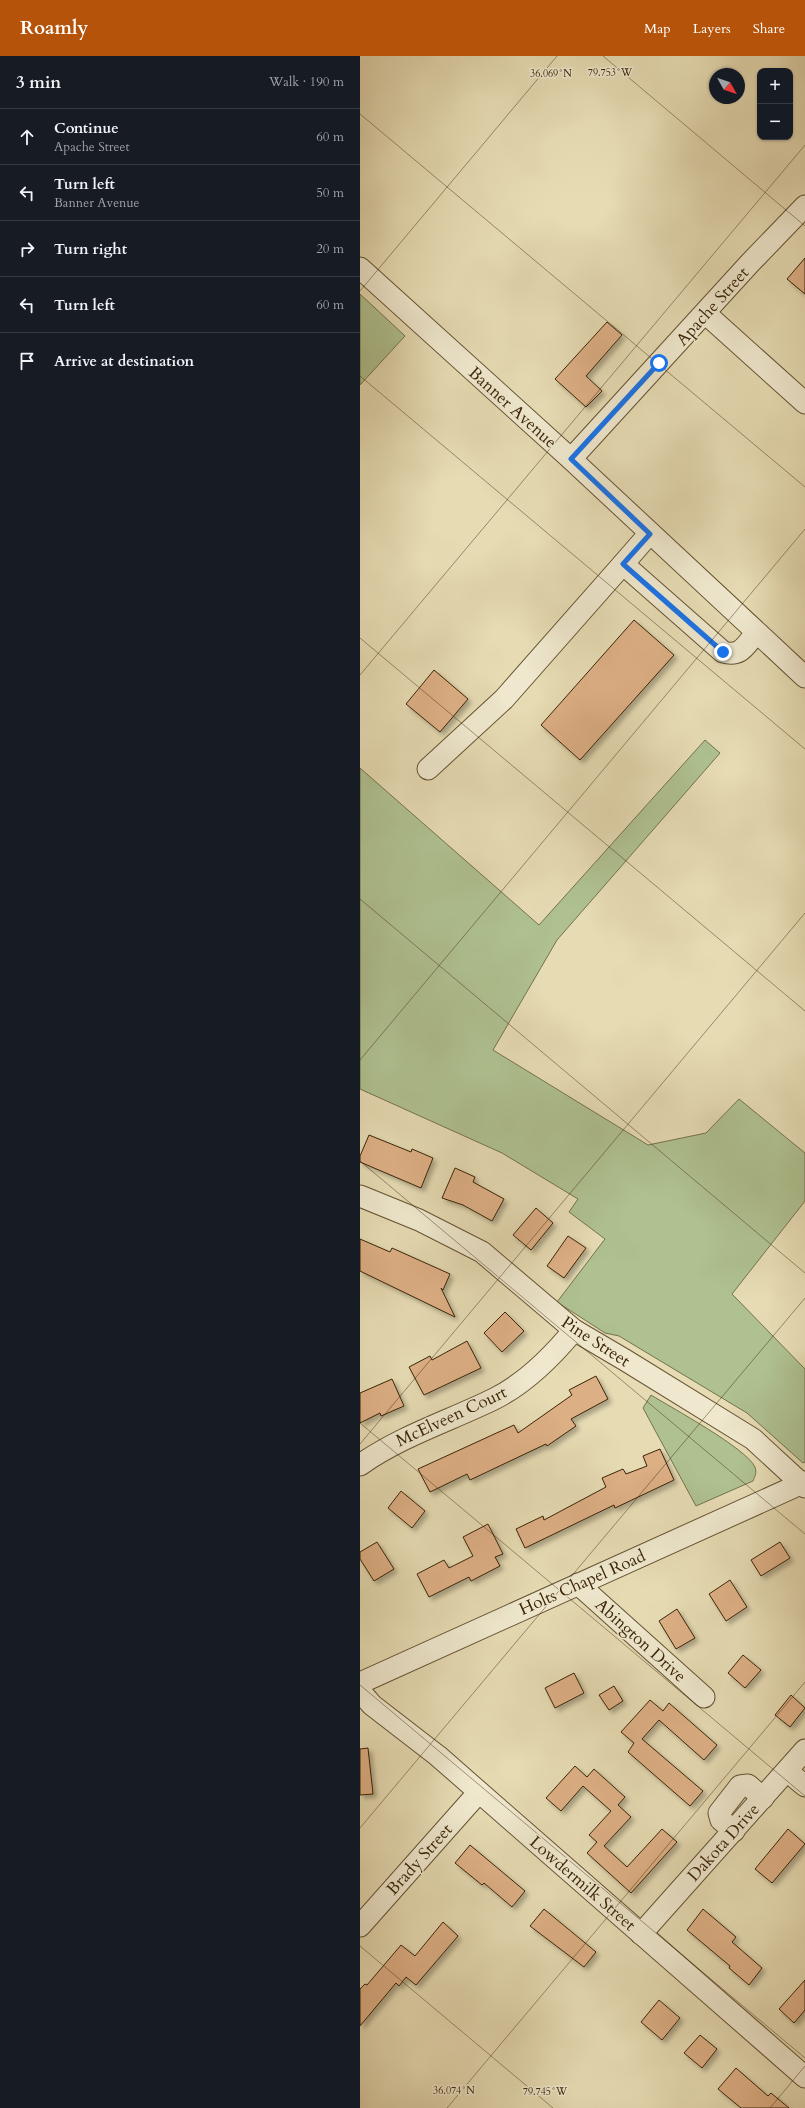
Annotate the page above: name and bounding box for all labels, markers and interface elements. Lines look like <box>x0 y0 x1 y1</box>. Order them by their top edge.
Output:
text: Roamly <box>20 15 88 41</box>
text: Map <box>644 19 671 38</box>
text: Layers <box>693 19 731 38</box>
text: Share <box>753 19 785 38</box>
text: 79.753°W <box>588 66 633 80</box>
text: 36.069°N <box>530 67 572 81</box>
north arrow <box>709 68 745 104</box>
map controls <box>757 68 793 140</box>
button: + <box>757 68 793 104</box>
text: 3 min <box>16 71 61 94</box>
text: Walk · 190 m <box>269 73 344 91</box>
button: − <box>757 104 793 140</box>
text: Continue <box>54 118 119 138</box>
icon: ahead <box>16 126 38 148</box>
text: 60 m <box>316 128 344 146</box>
text: Apache Street <box>54 138 130 156</box>
text: Turn left <box>54 174 115 194</box>
icon: left <box>16 182 38 204</box>
text: 50 m <box>316 184 344 202</box>
text: Banner Avenue <box>54 194 140 212</box>
icon: right <box>16 238 38 260</box>
text: Turn right <box>54 239 127 259</box>
text: 20 m <box>316 240 344 258</box>
street label: Apache Street <box>671 261 754 351</box>
icon: left <box>16 294 38 316</box>
text: Turn left <box>54 295 115 315</box>
text: 60 m <box>316 296 344 314</box>
icon: arrive <box>16 350 38 372</box>
text: Arrive at destination <box>54 351 194 371</box>
route start <box>650 354 668 372</box>
street label: Banner Avenue <box>463 361 562 453</box>
route end <box>714 643 732 661</box>
street label: Pine Street <box>557 1311 635 1373</box>
street label: McElveen Court <box>392 1380 511 1452</box>
street label: Holts Chapel Road <box>515 1544 649 1621</box>
street label: Abington Drive <box>590 1593 691 1687</box>
street label: Dakota Drive <box>682 1798 765 1886</box>
street label: Brady Street <box>381 1818 458 1900</box>
street label: Lowdermilk Street <box>525 1831 641 1936</box>
text: 36.074°N <box>433 2084 475 2098</box>
text: 79.745°W <box>523 2085 568 2099</box>

